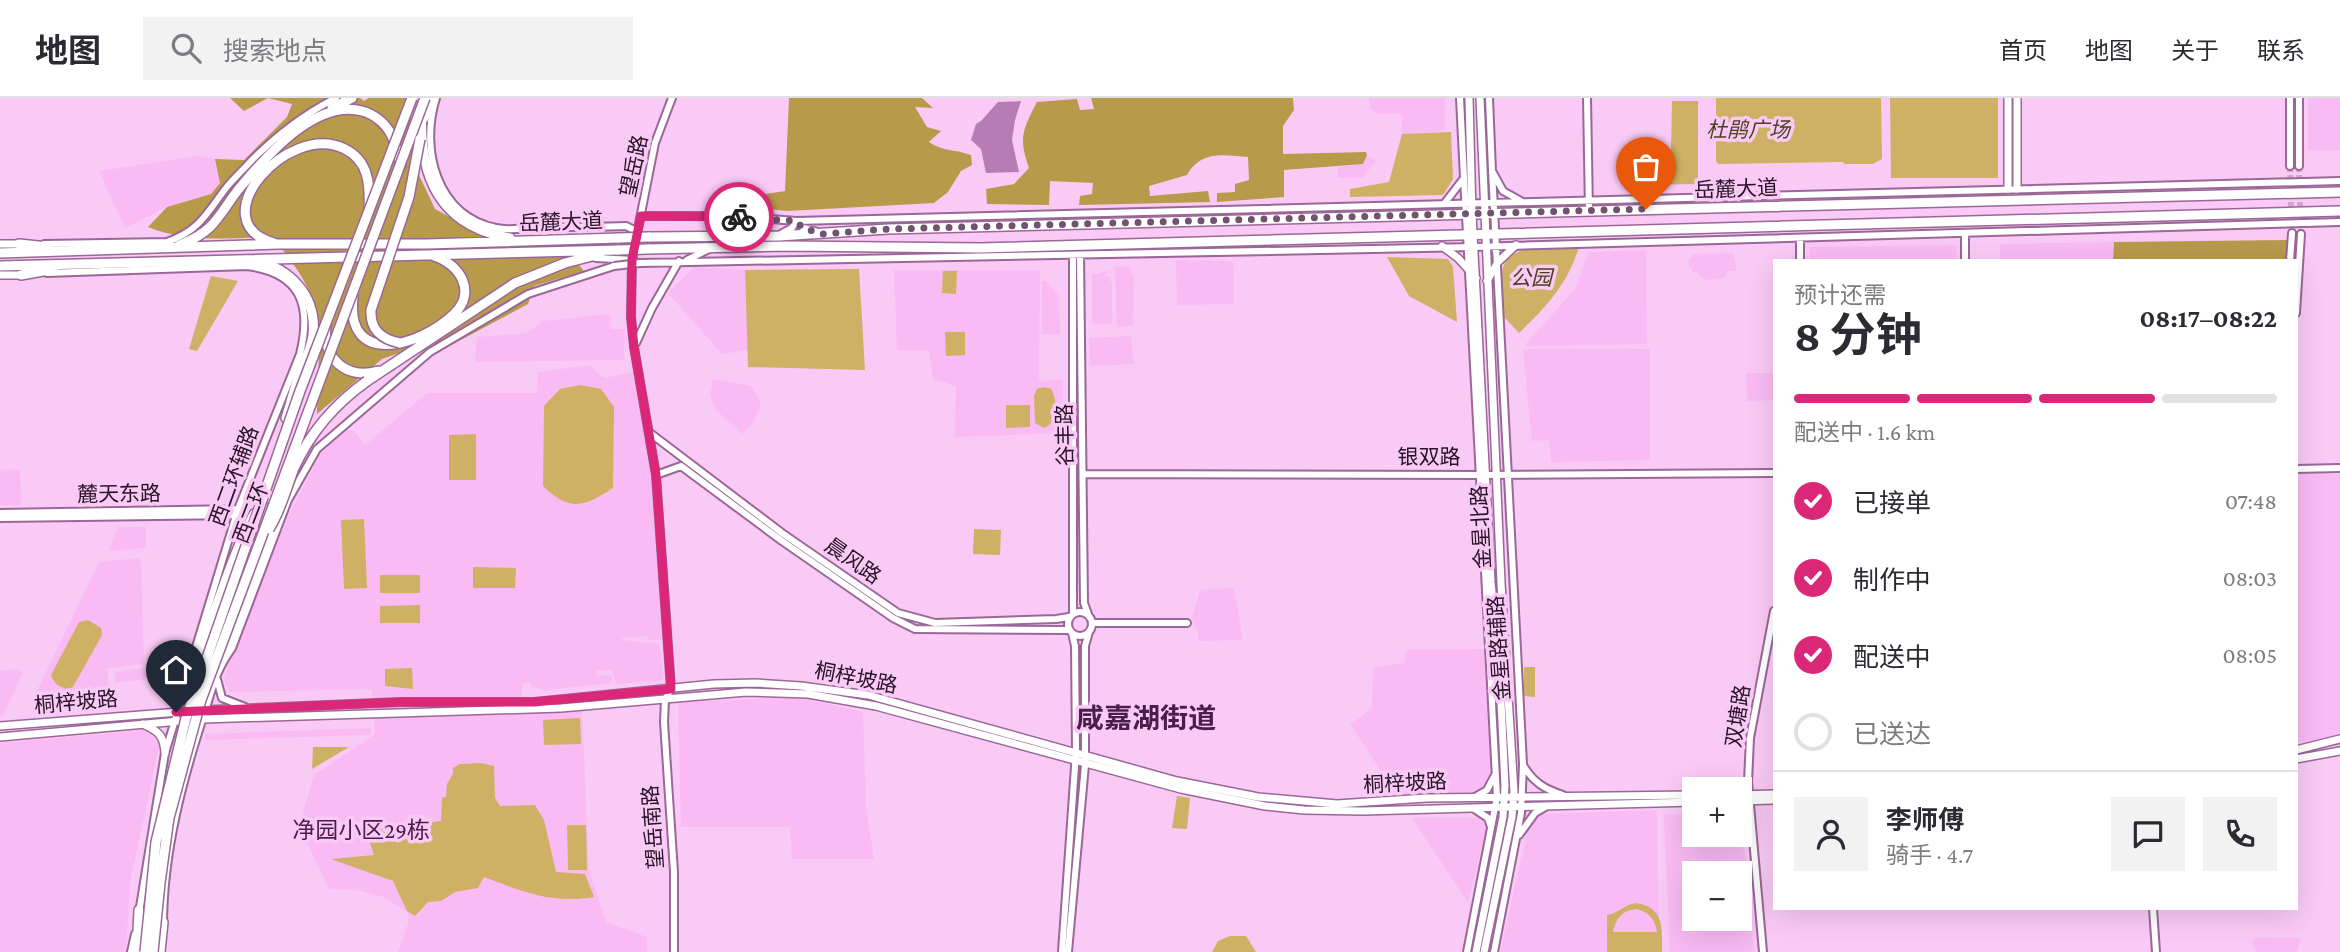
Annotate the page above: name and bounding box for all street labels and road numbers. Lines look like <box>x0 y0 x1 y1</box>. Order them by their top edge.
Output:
street label: 望岳路 <box>616 133 652 199</box>
street label: 岳麓大道 <box>1694 176 1778 202</box>
street label: 岳麓大道 <box>519 209 603 235</box>
street label: 谷丰路 <box>1052 403 1078 467</box>
street label: 西二环辅路 <box>204 422 264 530</box>
street label: 银双路 <box>1398 445 1461 469</box>
street label: 西二环 <box>228 479 274 547</box>
street label: 麓天东路 <box>77 481 161 507</box>
street label: 金星北路 <box>1467 484 1495 570</box>
street label: 晨风路 <box>820 533 886 589</box>
street label: 金星路辅路 <box>1483 595 1515 701</box>
street label: 桐梓坡路 <box>812 658 900 698</box>
street label: 双塘路 <box>1721 683 1755 749</box>
street label: 桐梓坡路 <box>33 686 119 718</box>
street label: 桐梓坡路 <box>1362 769 1448 797</box>
street label: 望岳南路 <box>638 784 668 870</box>

